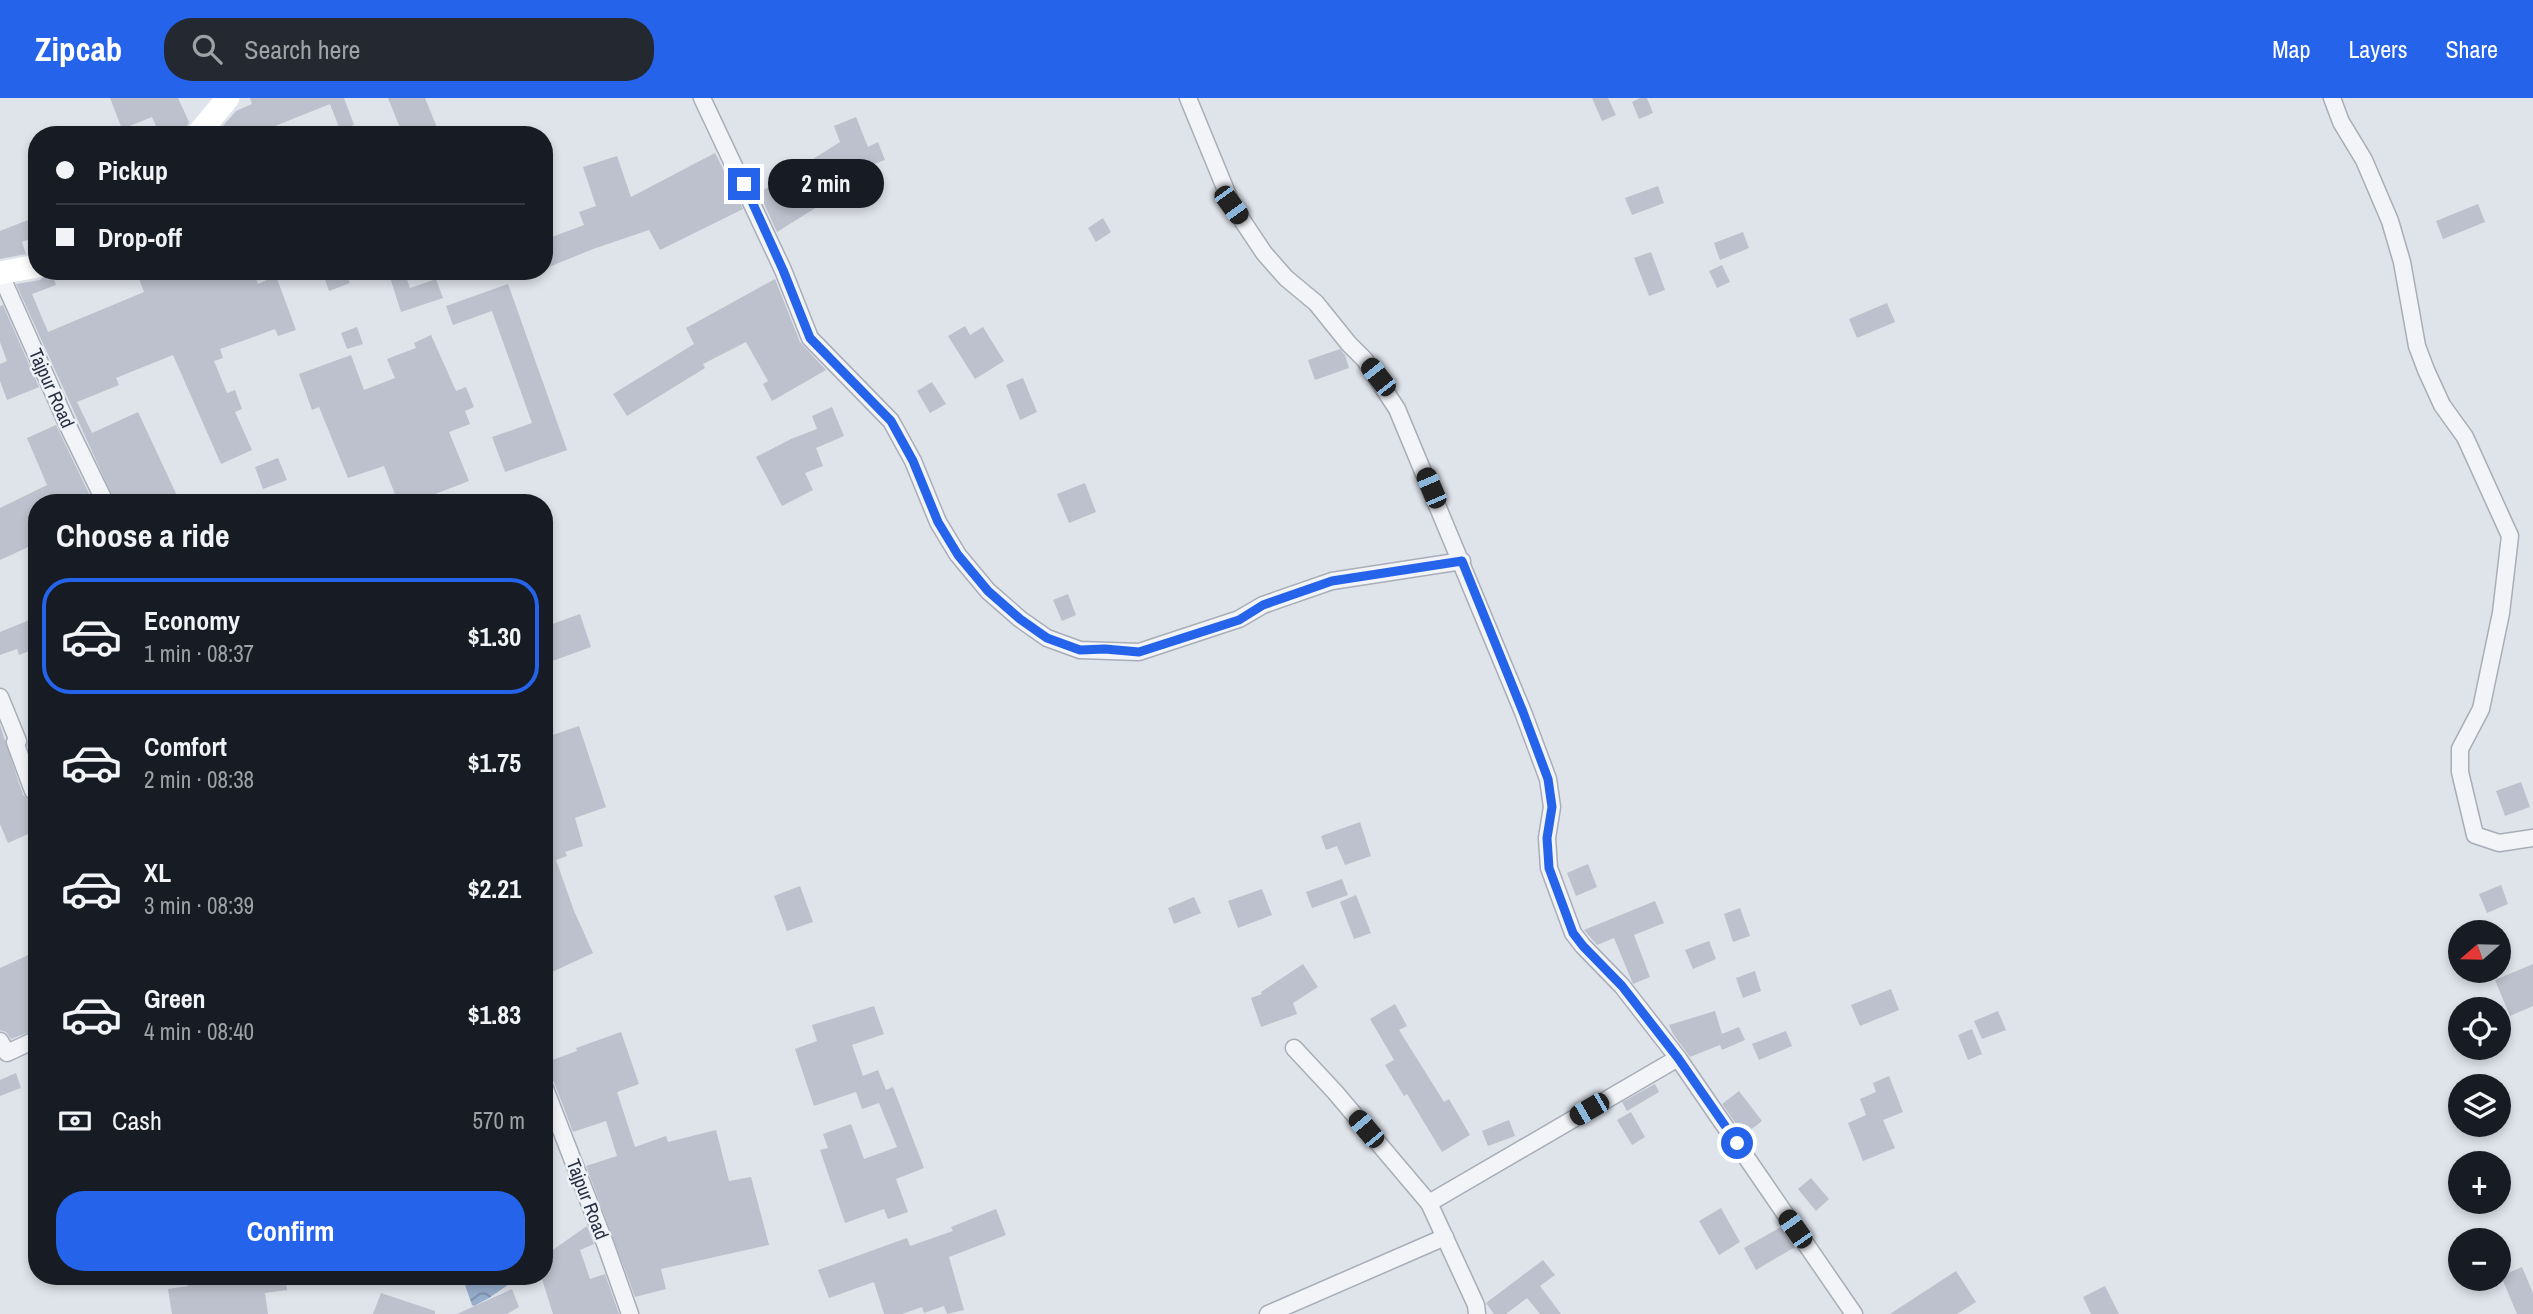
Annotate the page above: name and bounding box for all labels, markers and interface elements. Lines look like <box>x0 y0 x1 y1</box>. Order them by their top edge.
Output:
search box <box>164 18 654 81</box>
text: Zipcab <box>35 27 122 71</box>
icon: search <box>188 30 226 68</box>
text: Search here <box>244 32 360 67</box>
text: Map <box>2272 33 2310 65</box>
text: Layers <box>2348 33 2407 65</box>
text: Share <box>2445 33 2498 65</box>
text: Pickup <box>98 153 168 188</box>
callout: 2 min <box>768 160 884 208</box>
route end <box>728 168 760 200</box>
text: 2 min <box>801 168 851 199</box>
car <box>1211 182 1252 228</box>
text: Drop-off <box>98 220 182 255</box>
street label: Tajpur Road <box>23 344 81 432</box>
car <box>1357 354 1400 400</box>
car <box>1414 465 1449 511</box>
text: Choose a ride <box>56 514 230 557</box>
text: Economy <box>144 603 240 638</box>
icon: car <box>60 605 123 668</box>
text: $1.30 <box>468 619 521 654</box>
text: 1 min · 08:37 <box>144 638 254 669</box>
text: Comfort <box>144 729 227 764</box>
icon: car <box>60 731 123 794</box>
text: $1.75 <box>468 745 521 780</box>
text: 2 min · 08:38 <box>144 764 254 795</box>
text: XL <box>144 855 171 890</box>
icon: car <box>60 857 123 920</box>
text: $2.21 <box>468 871 521 906</box>
text: 3 min · 08:39 <box>144 890 254 921</box>
north arrow <box>2448 920 2511 984</box>
map controls <box>2448 920 2511 1291</box>
text: Green <box>144 981 206 1016</box>
icon: car <box>60 983 123 1046</box>
text: $1.83 <box>468 997 521 1032</box>
button: locate <box>2448 997 2511 1060</box>
text: 4 min · 08:40 <box>144 1016 254 1047</box>
button: layers <box>2448 1074 2511 1137</box>
car <box>1566 1089 1613 1129</box>
icon: cash <box>56 1102 94 1140</box>
text: Cash <box>112 1103 162 1138</box>
text: 570 m <box>473 1105 525 1136</box>
car <box>1345 1106 1388 1152</box>
route start <box>1721 1127 1753 1159</box>
button: + <box>2448 1151 2511 1214</box>
street label: Tajpur Road <box>561 1155 615 1243</box>
button: Confirm <box>56 1191 525 1271</box>
car <box>1775 1206 1816 1252</box>
button: − <box>2448 1228 2511 1291</box>

